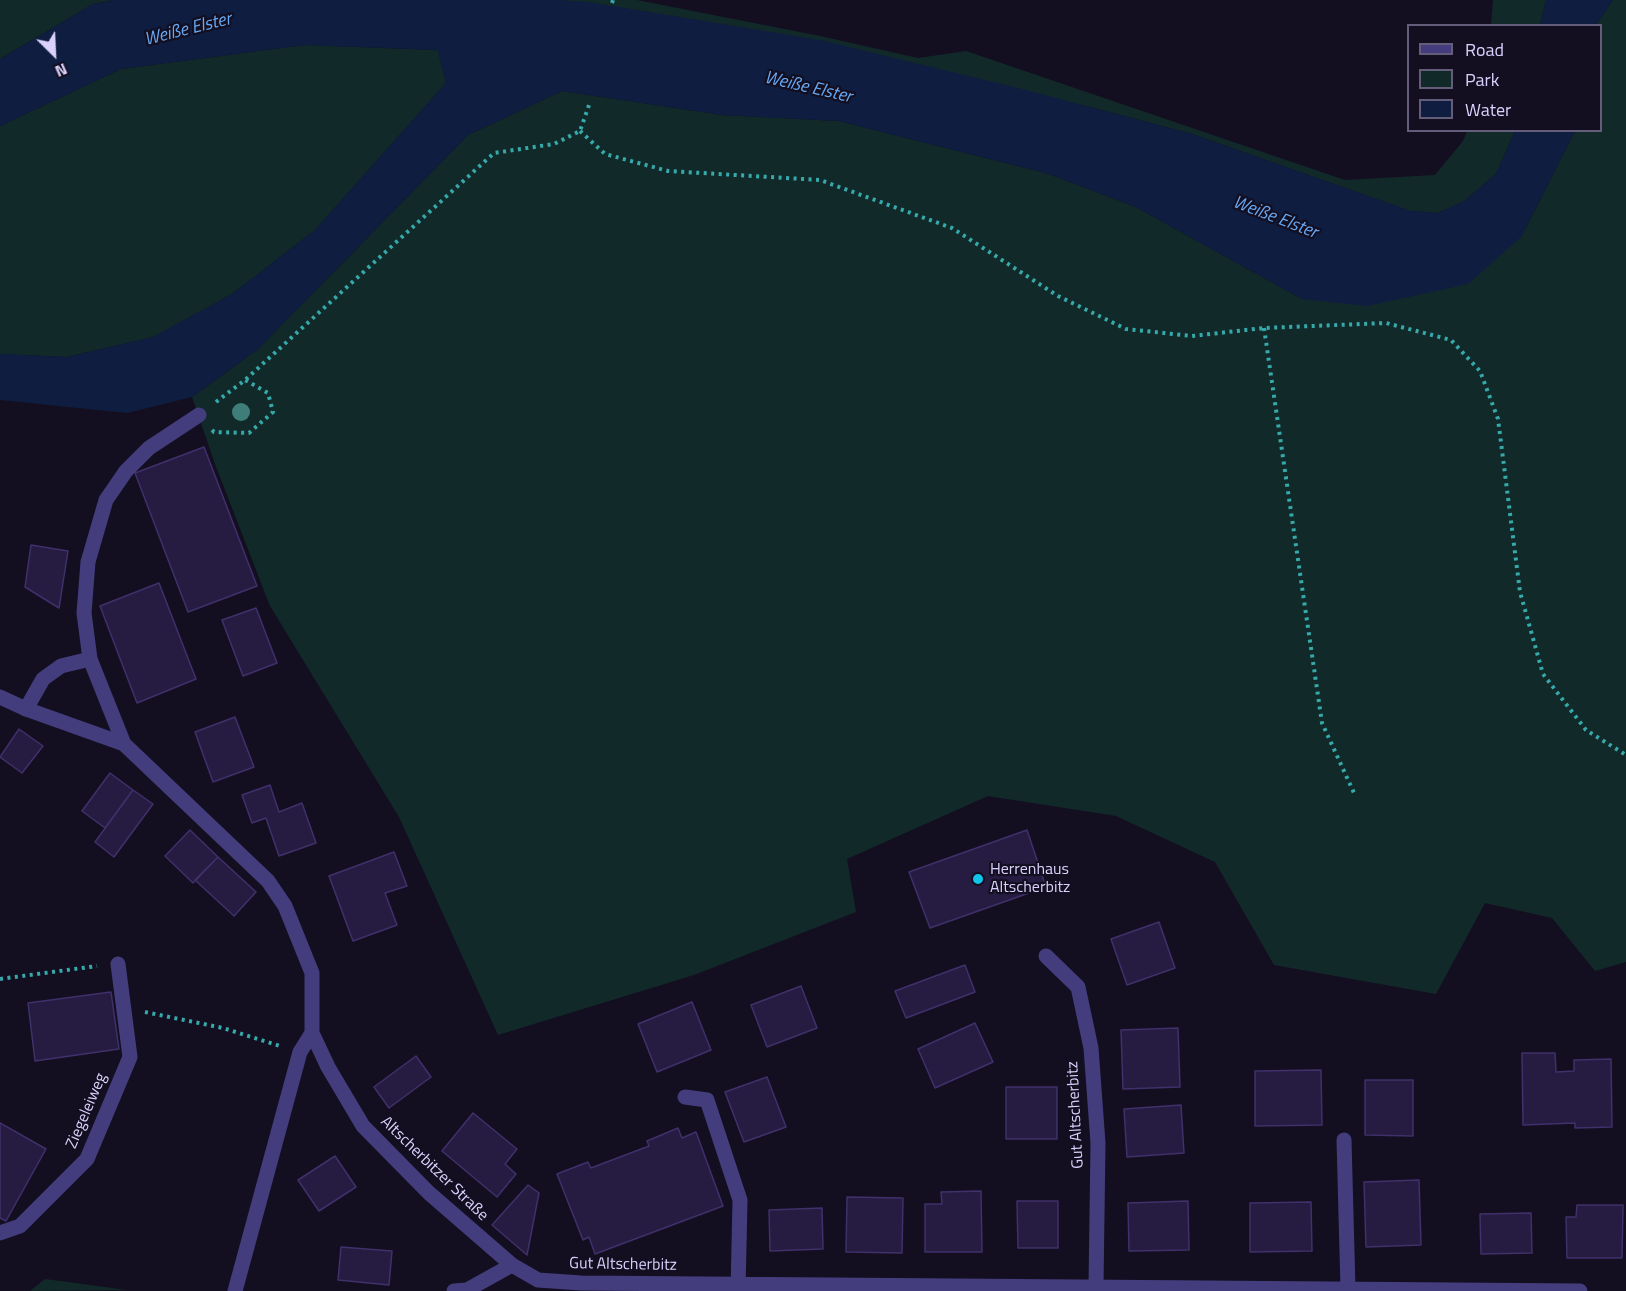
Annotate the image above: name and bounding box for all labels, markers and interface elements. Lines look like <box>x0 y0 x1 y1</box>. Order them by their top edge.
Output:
water label: Weiße Elster <box>142 9 234 51</box>
north arrow <box>24 24 84 84</box>
legend <box>1407 24 1602 132</box>
text: Road <box>1465 36 1504 63</box>
text: N <box>51 57 71 84</box>
text: Park <box>1465 66 1499 93</box>
water label: Weiße Elster <box>762 67 854 109</box>
text: Water <box>1465 96 1511 123</box>
water label: Weiße Elster <box>1230 192 1320 244</box>
place label: Herrenhaus Altscherbitz <box>990 860 1070 898</box>
marker: Herrenhaus Altscherbitz <box>971 872 985 886</box>
street label: Gut Altscherbitz <box>1064 1061 1088 1169</box>
street label: Ziegeleiweg <box>63 1070 111 1152</box>
street label: Altscherbitzer Straße <box>376 1113 492 1225</box>
street label: Gut Altscherbitz <box>569 1254 677 1276</box>

